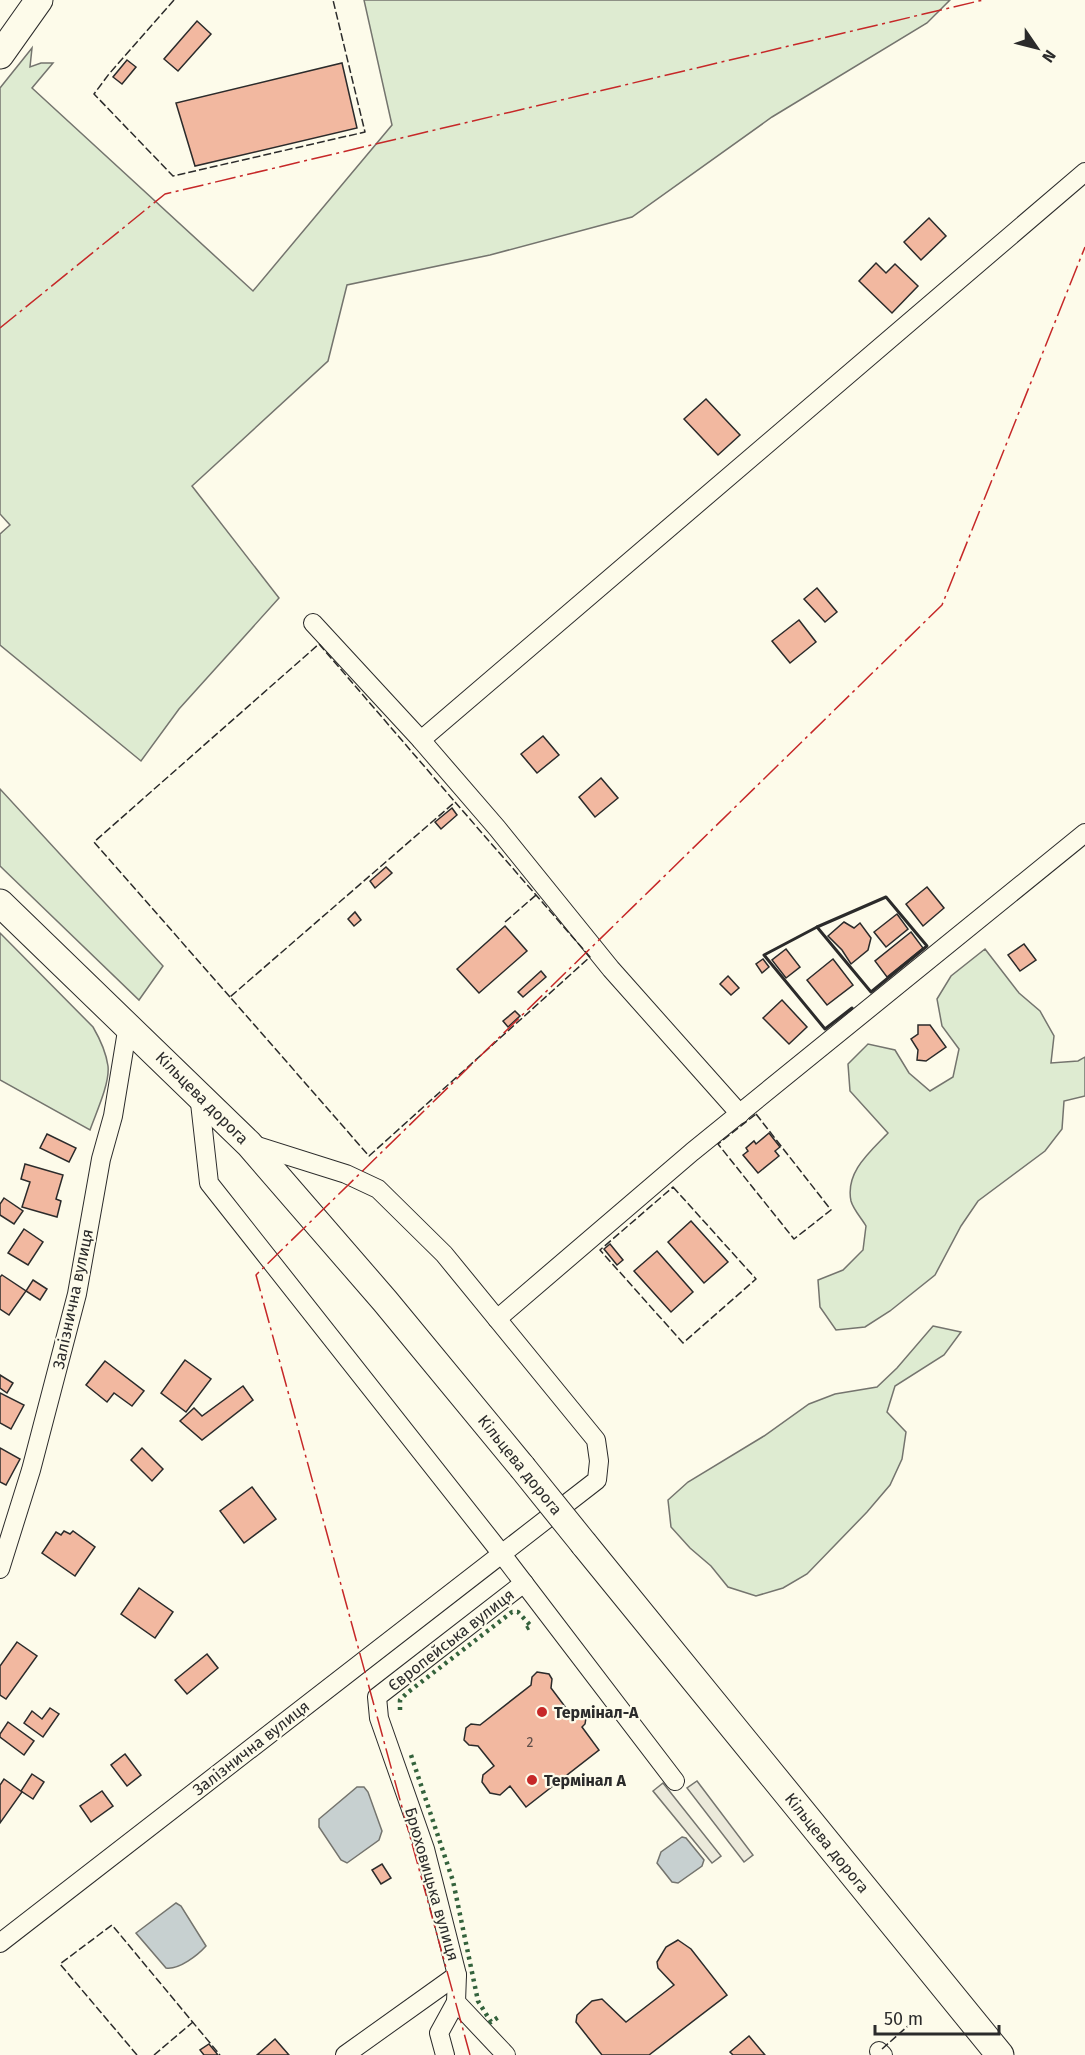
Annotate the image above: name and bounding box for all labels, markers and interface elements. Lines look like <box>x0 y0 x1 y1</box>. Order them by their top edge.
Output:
north arrow <box>1007 18 1067 78</box>
text: N <box>1038 47 1060 66</box>
street label: Кільцева дорога <box>152 1048 252 1148</box>
street label: Залізнична вулиця <box>49 1227 97 1371</box>
street label: Кільцева дорога <box>474 1411 566 1519</box>
street label: Європейська вулиця <box>384 1585 518 1695</box>
street label: Залізнична вулиця <box>189 1697 313 1799</box>
place label: Термінал-А <box>554 1703 639 1722</box>
marker: Термінал-А <box>535 1705 549 1719</box>
house number: 2 <box>527 1734 534 1751</box>
place label: Термінал А <box>544 1771 626 1790</box>
marker: Термінал А <box>525 1773 539 1787</box>
street label: Кільцева дорога <box>781 1789 873 1897</box>
street label: Брюховицька вулиця <box>401 1805 463 1963</box>
scale bar <box>875 1998 1000 2036</box>
text: 50 m <box>884 2008 923 2030</box>

